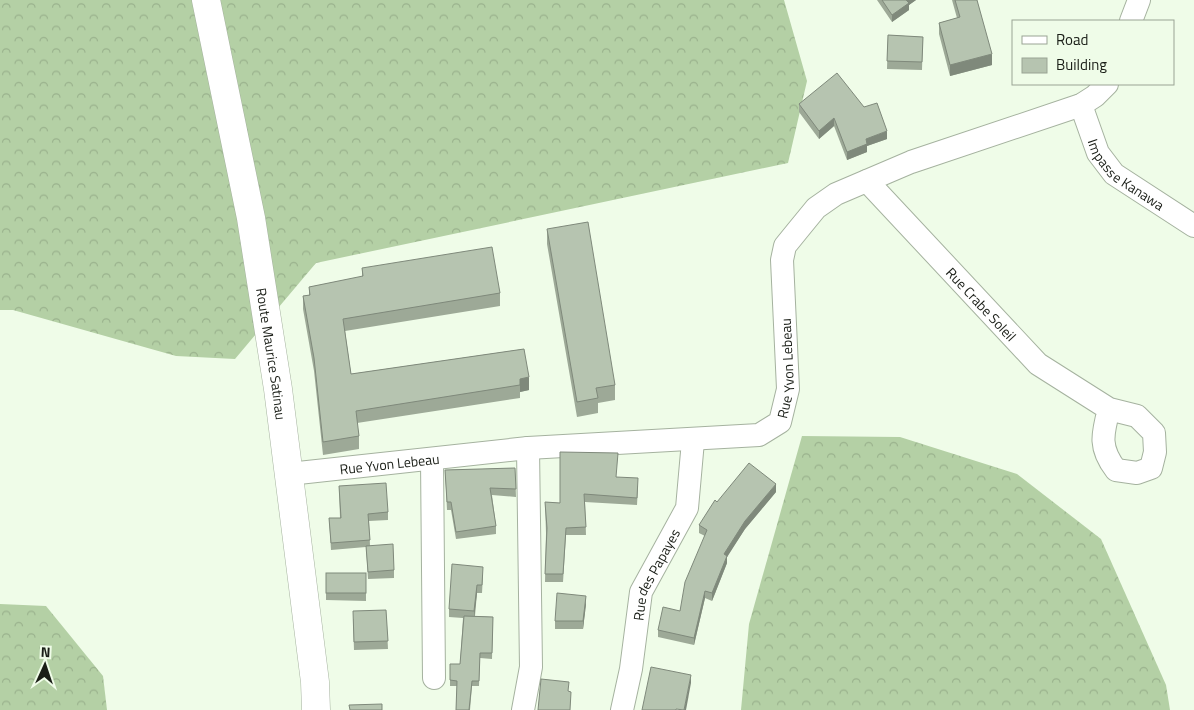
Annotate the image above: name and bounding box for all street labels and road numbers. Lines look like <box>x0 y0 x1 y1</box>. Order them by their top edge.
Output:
street label: Impasse Kanawa <box>1083 135 1169 215</box>
street label: Rue Crabe Soleil <box>942 262 1022 346</box>
street label: Route Maurice Satinau <box>252 286 292 421</box>
street label: Rue Yvon Lebeau <box>771 318 799 420</box>
street label: Rue Yvon Lebeau <box>338 447 440 479</box>
street label: Rue des Papayes <box>627 524 685 622</box>

